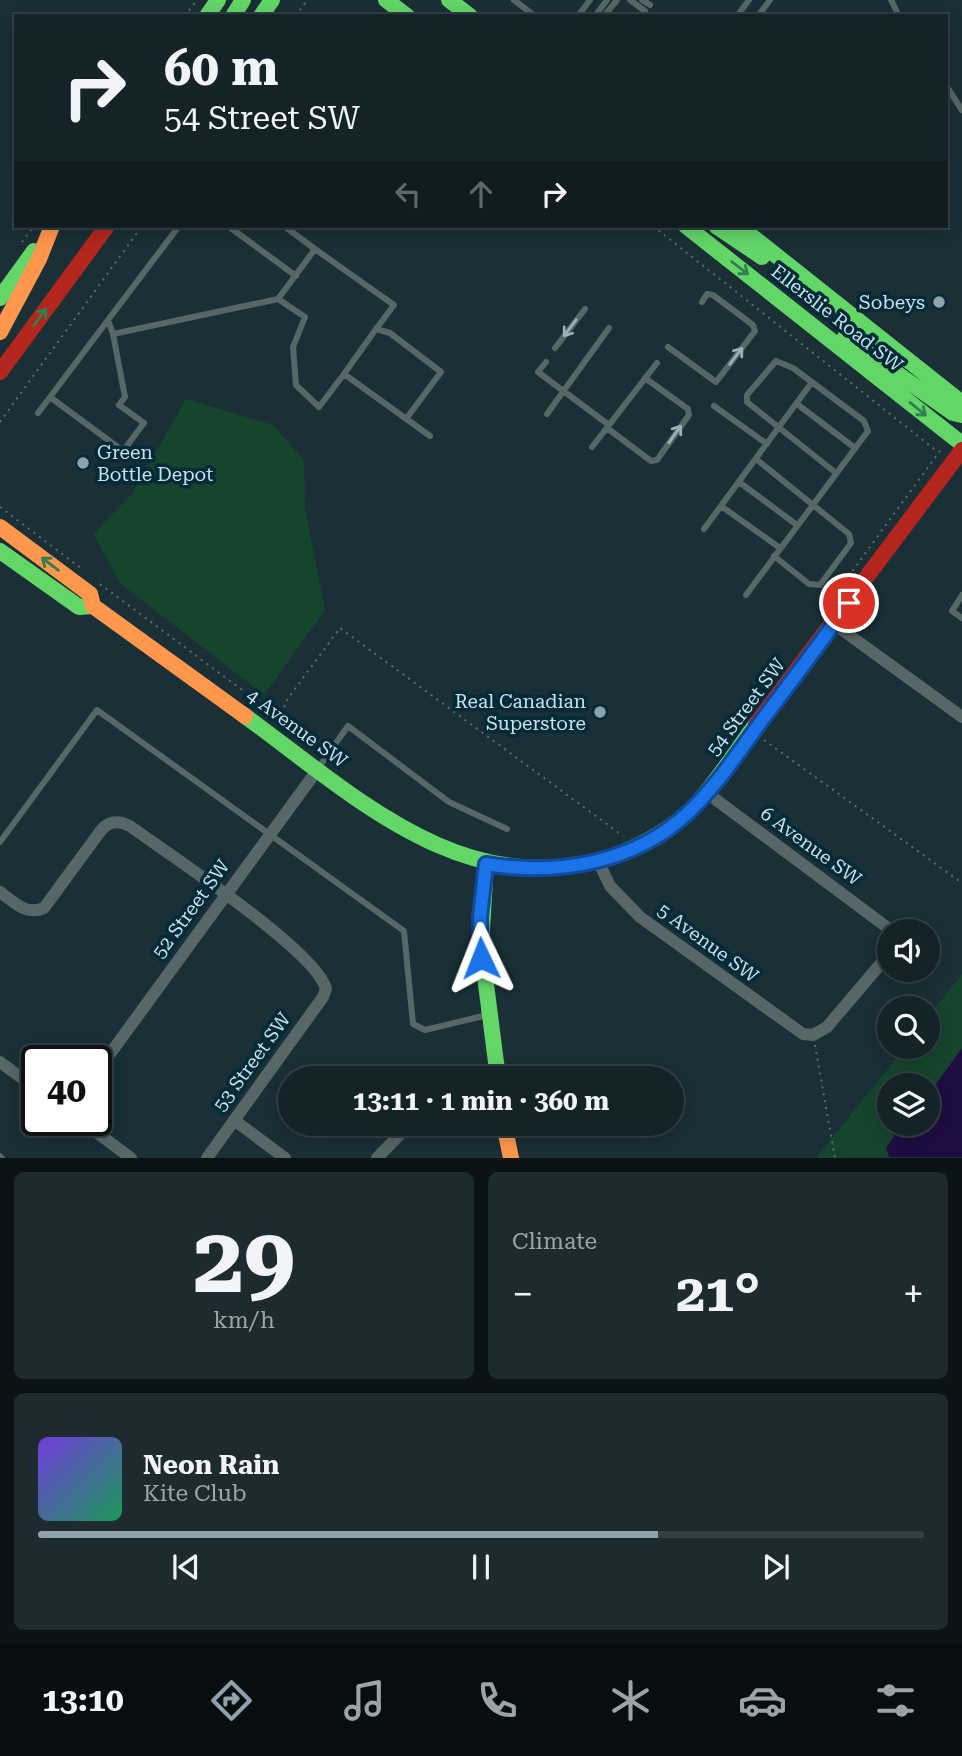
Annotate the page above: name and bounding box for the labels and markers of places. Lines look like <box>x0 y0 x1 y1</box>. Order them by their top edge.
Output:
place label: Sobeys <box>859 291 925 314</box>
marker: Sobeys <box>931 294 947 310</box>
place label: Green Bottle Depot <box>97 441 213 486</box>
marker: Green Bottle Depot <box>75 455 91 471</box>
pin <box>819 573 879 633</box>
place label: Real Canadian Superstore <box>455 690 586 735</box>
marker: Real Canadian Superstore <box>592 704 608 720</box>

